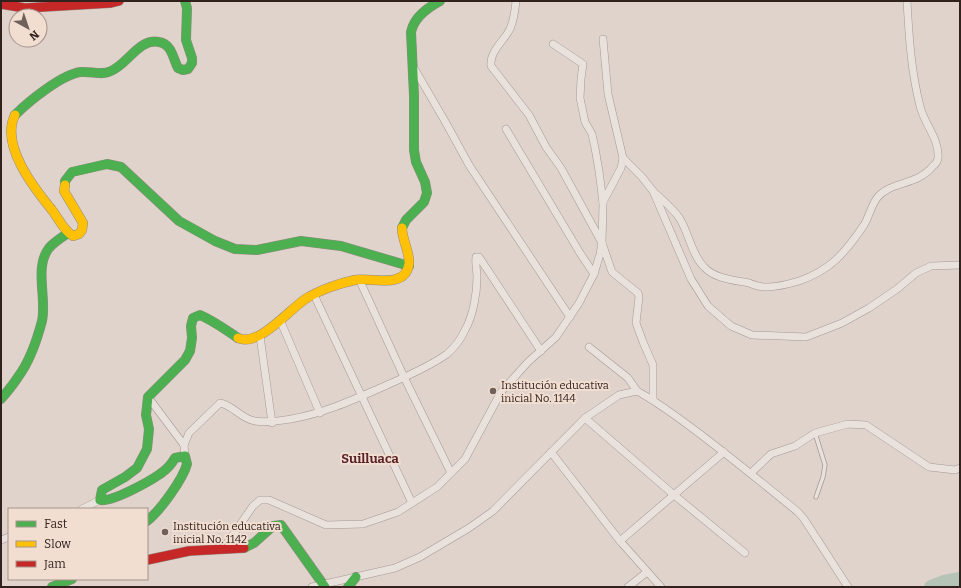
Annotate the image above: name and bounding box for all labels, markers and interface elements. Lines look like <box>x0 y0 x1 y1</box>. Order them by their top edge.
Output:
north arrow <box>8 8 48 48</box>
text: N <box>26 28 42 43</box>
place label: Institución educativa inicial No. 1144 <box>501 379 609 405</box>
marker: Institución educativa inicial No. 1144 <box>488 386 498 396</box>
district label: Suilluaca <box>341 451 399 466</box>
legend <box>8 508 148 580</box>
text: Fast <box>44 517 68 531</box>
place label: Institución educativa inicial No. 1142 <box>173 520 281 546</box>
marker: Institución educativa inicial No. 1142 <box>160 527 170 537</box>
text: Slow <box>44 537 71 551</box>
text: Jam <box>43 557 66 571</box>

